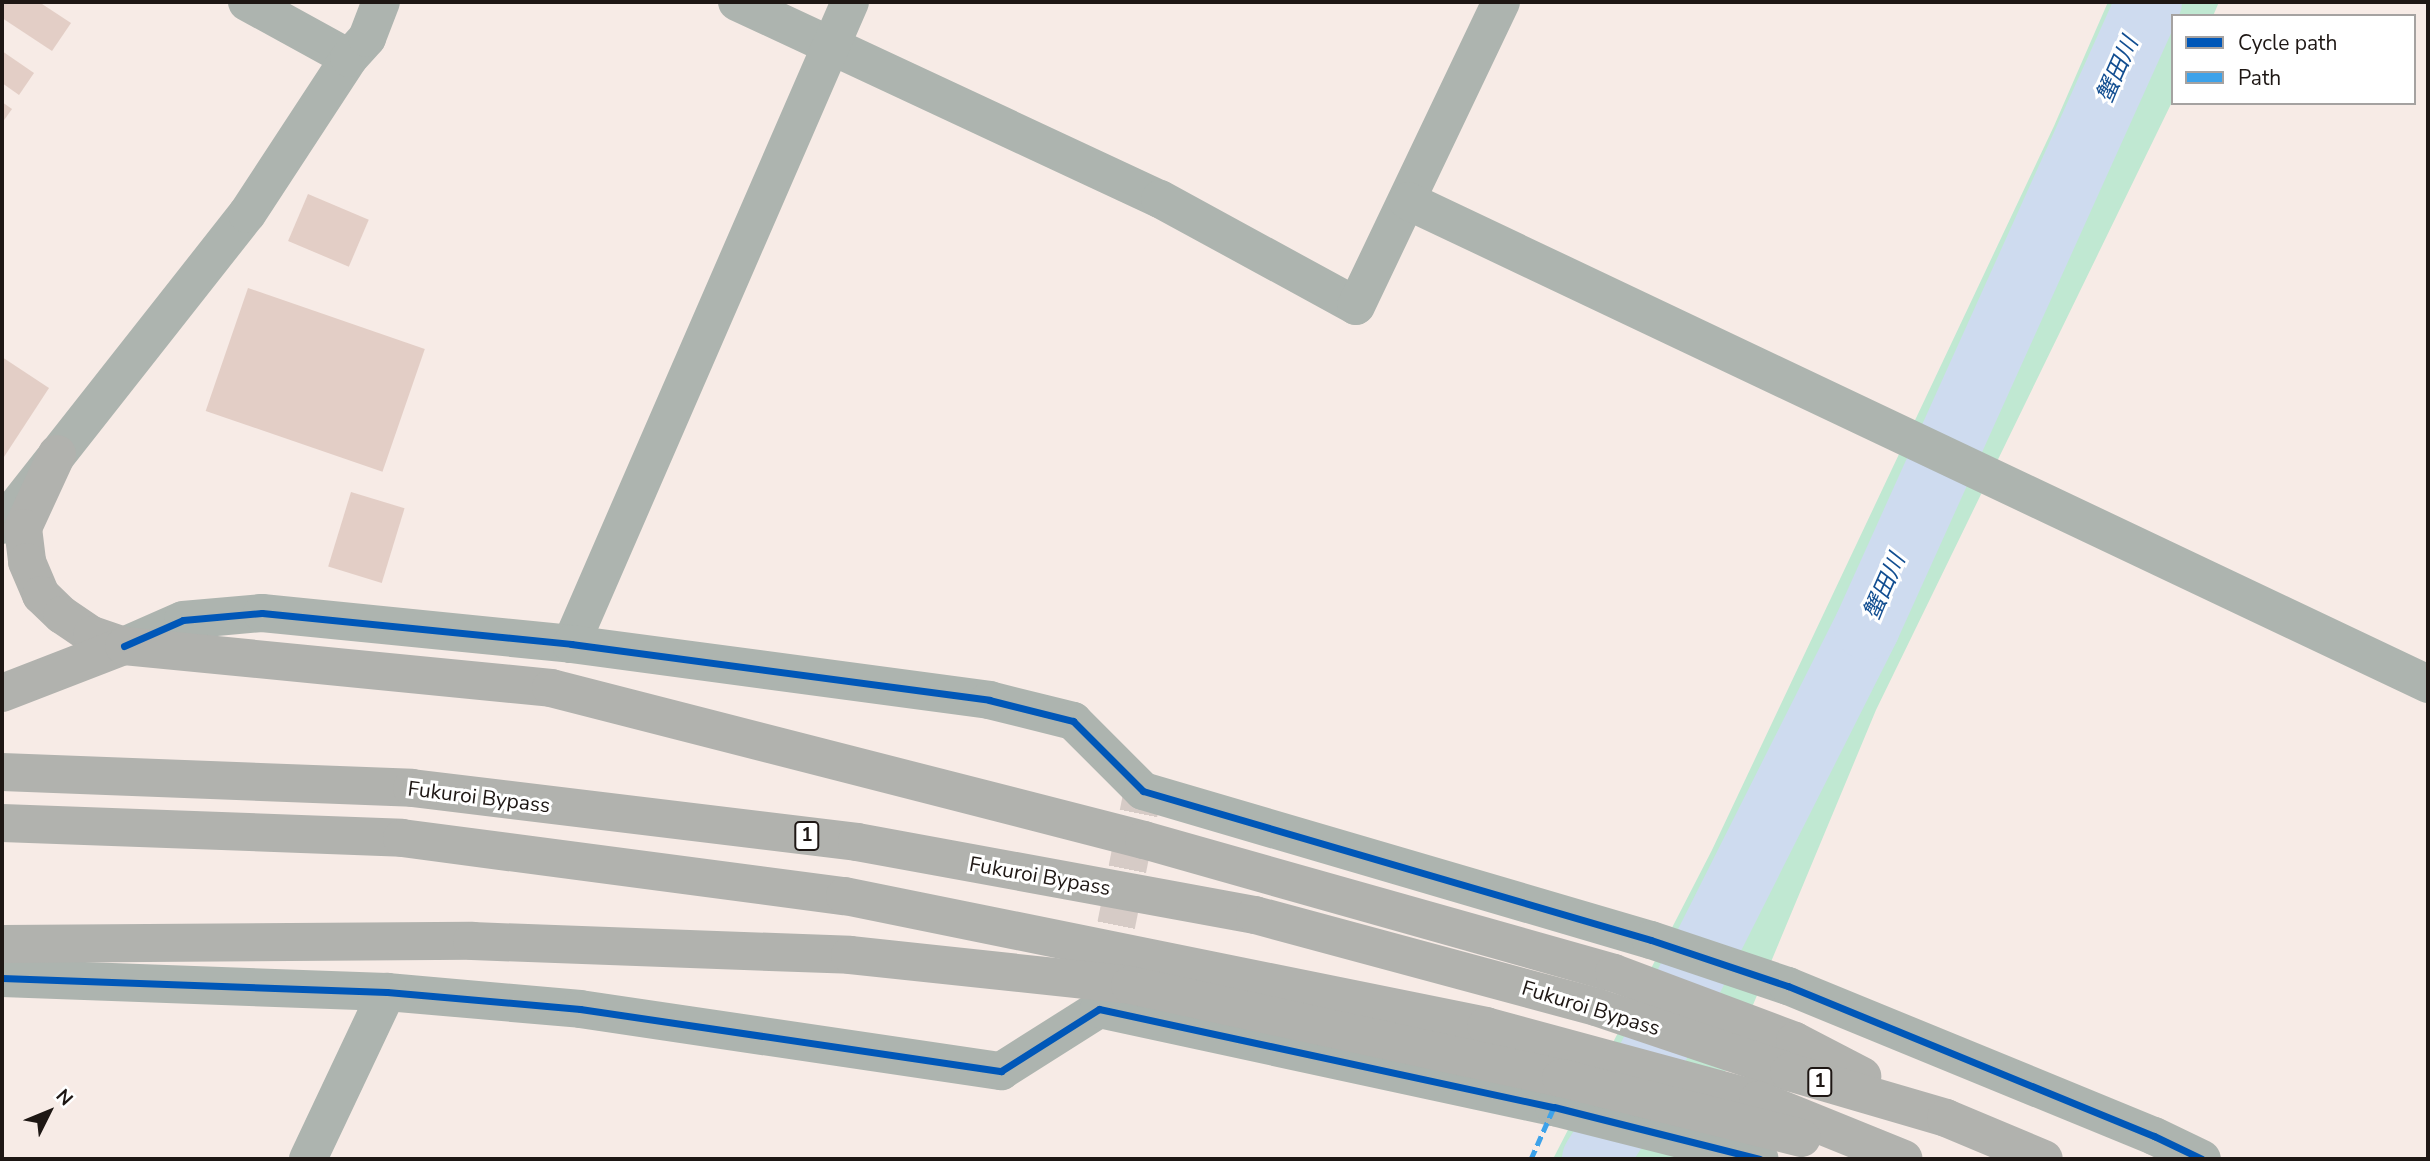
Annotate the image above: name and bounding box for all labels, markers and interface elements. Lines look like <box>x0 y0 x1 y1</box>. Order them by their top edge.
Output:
legend <box>2171 14 2416 105</box>
text: Cycle path <box>2238 29 2337 57</box>
water label: 蟹田川 <box>2091 33 2145 107</box>
text: Path <box>2238 64 2281 92</box>
water label: 蟹田川 <box>1858 550 1912 624</box>
street label: Fukuroi Bypass <box>406 776 552 818</box>
road number: 1 <box>793 820 821 852</box>
street label: Fukuroi Bypass <box>967 851 1113 901</box>
street label: Fukuroi Bypass <box>1519 975 1663 1041</box>
road number: 1 <box>1806 1066 1834 1098</box>
north arrow <box>14 1077 84 1147</box>
text: N <box>50 1084 79 1112</box>

